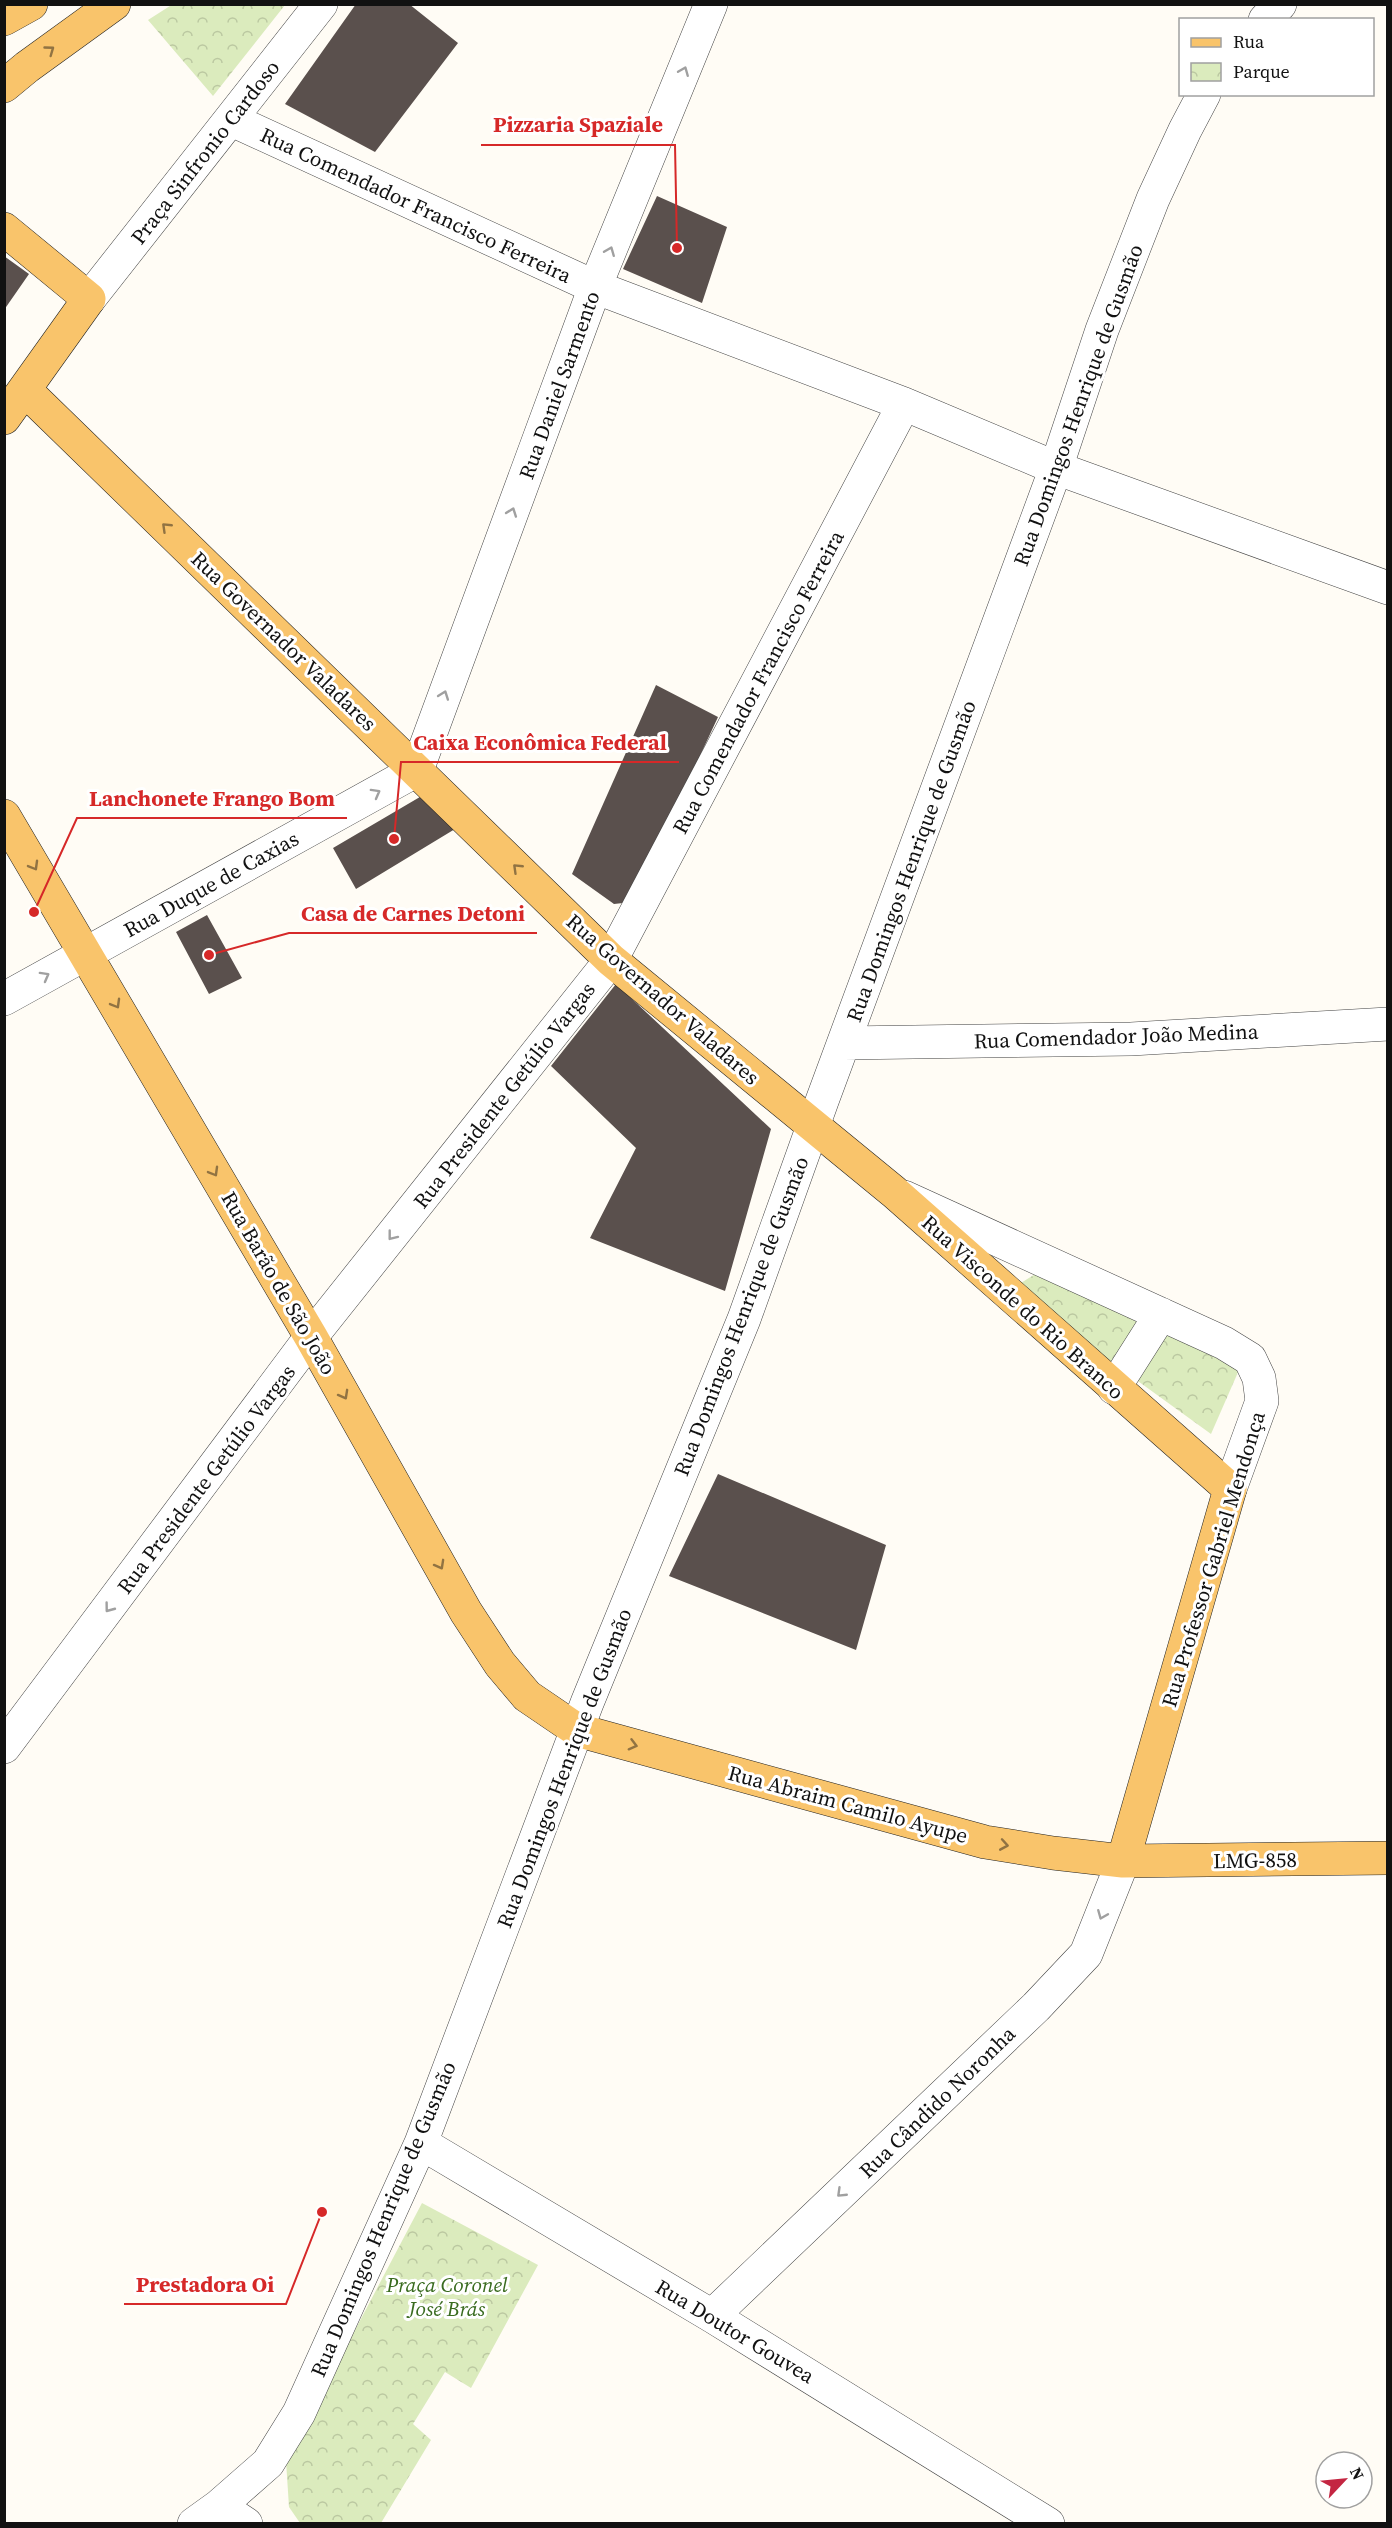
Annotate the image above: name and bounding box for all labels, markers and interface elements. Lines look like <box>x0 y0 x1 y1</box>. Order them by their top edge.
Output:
legend <box>1179 18 1374 96</box>
text: Rua <box>1233 29 1265 54</box>
one-way arrow <box>44 46 55 57</box>
street label: Praça Sinfronio Cardoso <box>124 54 286 250</box>
text: Parque <box>1233 59 1290 84</box>
one-way arrow <box>677 66 689 77</box>
callout: Pizzaria Spaziale <box>481 105 675 145</box>
text: Pizzaria Spaziale <box>493 109 663 139</box>
street label: Rua Comendador Francisco Ferreira <box>256 120 576 290</box>
street label: Rua Domingos Henrique de Gusmão <box>1006 240 1150 570</box>
one-way arrow <box>603 246 615 257</box>
street label: Rua Daniel Sarmento <box>511 287 607 483</box>
one-way arrow <box>504 507 517 518</box>
one-way arrow <box>163 523 173 534</box>
street label: Rua Comendador Francisco Ferreira <box>665 525 851 839</box>
street label: Rua Governador Valadares <box>185 545 383 737</box>
one-way arrow <box>437 690 450 701</box>
street label: Rua Domingos Henrique de Gusmão <box>839 696 983 1026</box>
callout: Caixa Econômica Federal <box>401 722 679 762</box>
text: Caixa Econômica Federal <box>413 727 667 757</box>
callout: Lanchonete Frango Bom <box>77 778 347 818</box>
text: Lanchonete Frango Bom <box>89 783 335 813</box>
one-way arrow <box>370 789 380 800</box>
street label: Rua Duque de Caxias <box>118 824 304 944</box>
one-way arrow <box>27 860 38 870</box>
one-way arrow <box>514 864 525 875</box>
callout: Casa de Carnes Detoni <box>289 893 537 933</box>
text: Casa de Carnes Detoni <box>301 898 525 928</box>
street label: Rua Governador Valadares <box>560 907 766 1091</box>
one-way arrow <box>39 972 49 983</box>
street label: Rua Presidente Getúlio Vargas <box>406 976 602 1214</box>
one-way arrow <box>108 998 120 1008</box>
street label: Rua Comendador João Medina <box>973 1017 1259 1055</box>
street label: Rua Domingos Henrique de Gusmão <box>667 1152 815 1480</box>
one-way arrow <box>207 1166 219 1176</box>
street label: Rua Barão de São João <box>215 1186 343 1380</box>
street label: Rua Visconde do Rio Branco <box>916 1208 1130 1406</box>
one-way arrow <box>388 1229 399 1240</box>
street label: Rua Presidente Getúlio Vargas <box>110 1358 302 1600</box>
one-way arrow <box>337 1389 348 1399</box>
street label: Rua Professor Gabriel Mendonça <box>1154 1407 1272 1710</box>
one-way arrow <box>433 1559 444 1569</box>
one-way arrow <box>105 1602 116 1613</box>
street label: Rua Domingos Henrique de Gusmão <box>490 1604 638 1932</box>
one-way arrow <box>628 1738 638 1751</box>
street label: Rua Abraim Camilo Ayupe <box>725 1758 971 1850</box>
one-way arrow <box>999 1838 1009 1851</box>
street label: LMG-858 <box>1213 1845 1297 1875</box>
one-way arrow <box>1096 1910 1109 1920</box>
street label: Rua Cândido Noronha <box>852 2019 1022 2184</box>
street label: Rua Domingos Henrique de Gusmão <box>303 2057 463 2381</box>
one-way arrow <box>837 2186 847 2197</box>
callout: Prestadora Oi <box>124 2264 286 2304</box>
text: Prestadora Oi <box>136 2269 274 2299</box>
park label: Praça Coronel José Brás <box>385 2270 508 2323</box>
street label: Rua Doutor Gouvea <box>650 2272 820 2390</box>
north arrow <box>1314 2450 1374 2510</box>
text: N <box>1345 2463 1370 2484</box>

